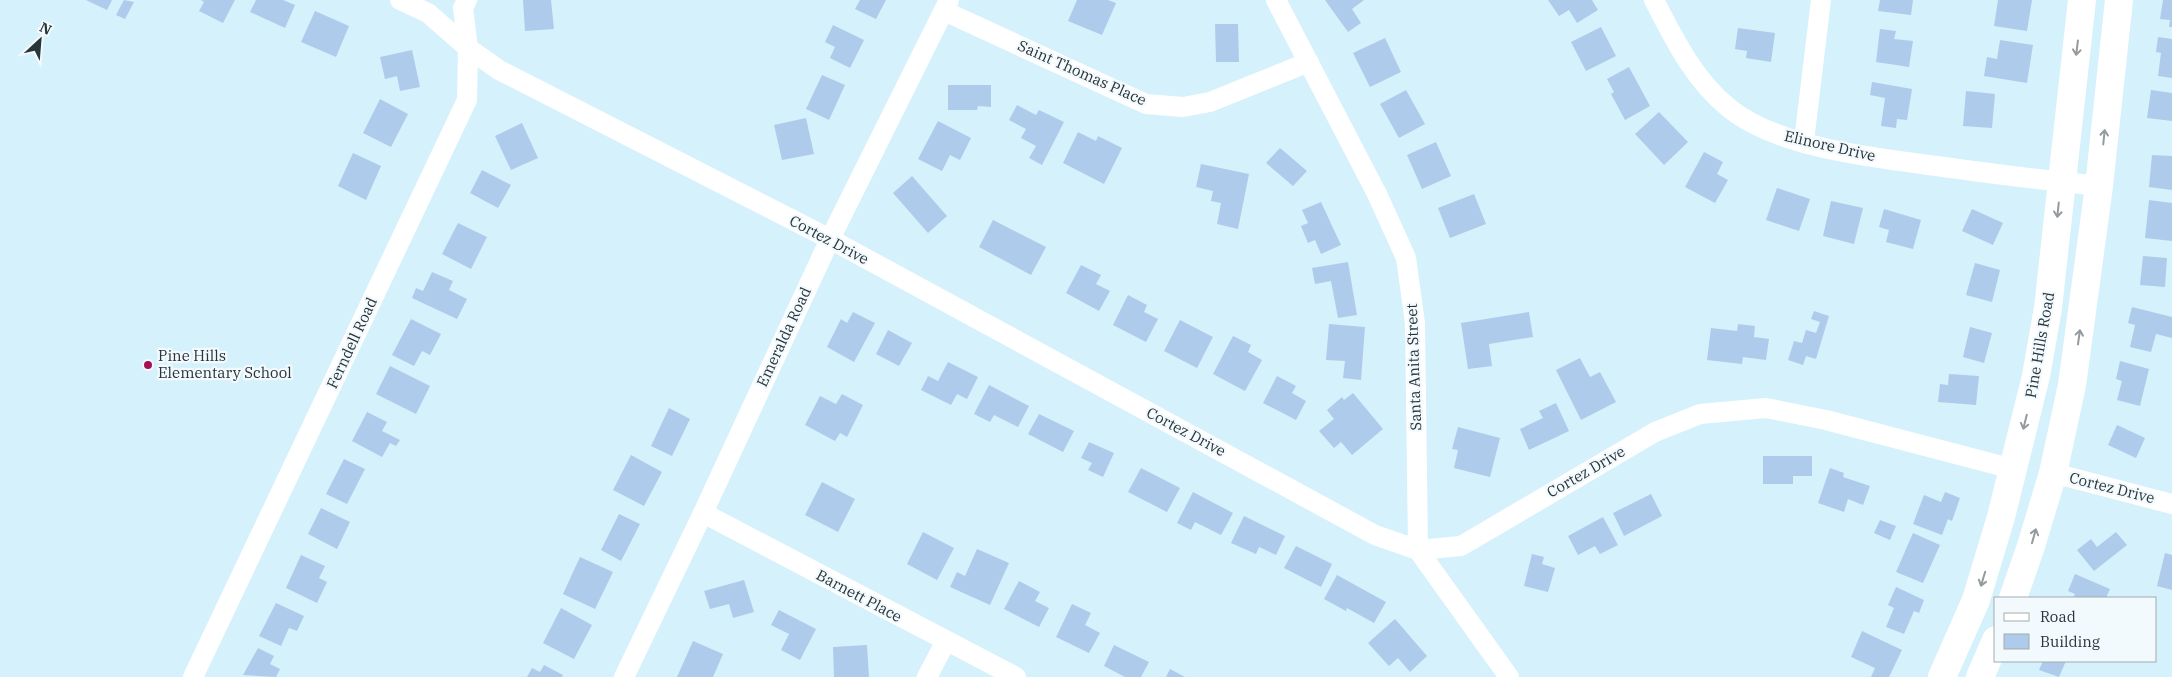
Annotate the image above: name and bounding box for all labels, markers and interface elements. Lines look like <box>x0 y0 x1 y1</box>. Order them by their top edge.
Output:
north arrow <box>15 15 65 65</box>
text: N <box>37 18 55 39</box>
street label: Saint Thomas Place <box>1015 36 1149 109</box>
one-way arrow <box>2072 40 2082 56</box>
street label: Elinore Drive <box>1783 126 1878 165</box>
one-way arrow <box>2099 129 2109 145</box>
one-way arrow <box>2053 202 2063 218</box>
street label: Cortez Drive <box>786 211 872 268</box>
street label: Emeralda Road <box>752 284 815 390</box>
street label: Pine Hills Road <box>2021 290 2058 399</box>
street label: Ferndell Road <box>322 294 381 391</box>
street label: Santa Anita Street <box>1402 303 1425 431</box>
one-way arrow <box>2074 329 2084 345</box>
place label: Pine Hills Elementary School <box>158 346 292 382</box>
marker: Pine Hills Elementary School <box>142 359 154 371</box>
street label: Cortez Drive <box>1143 403 1229 460</box>
one-way arrow <box>2020 413 2029 429</box>
street label: Cortez Drive <box>1543 442 1628 502</box>
street label: Cortez Drive <box>2068 468 2157 507</box>
one-way arrow <box>2030 528 2040 544</box>
street label: Barnett Place <box>813 565 905 626</box>
one-way arrow <box>1977 570 1987 586</box>
legend <box>1994 597 2157 662</box>
text: Road <box>2040 607 2076 626</box>
text: Building <box>2040 632 2100 651</box>

